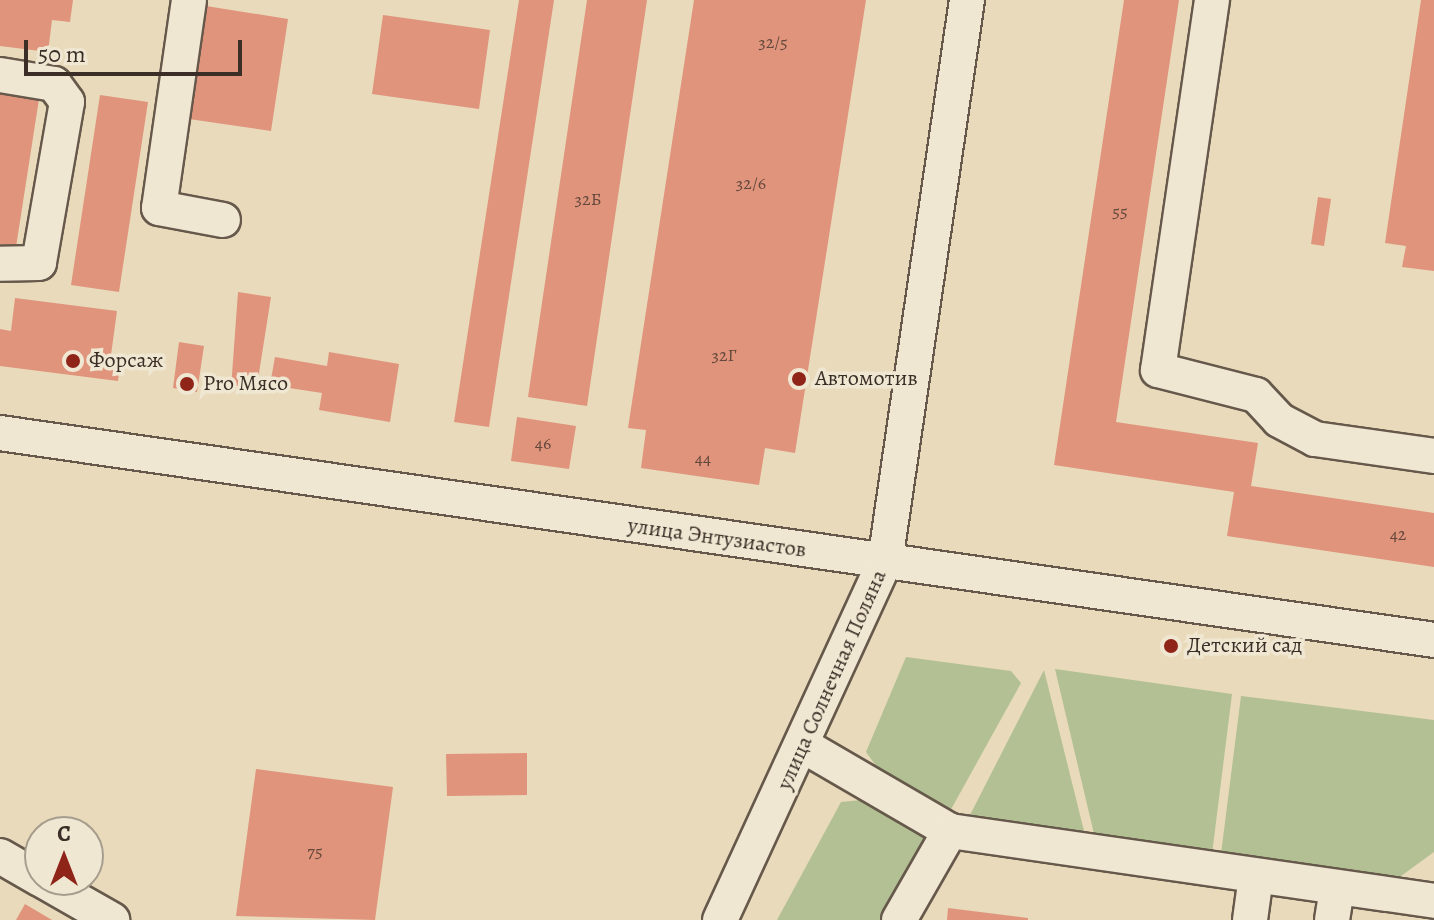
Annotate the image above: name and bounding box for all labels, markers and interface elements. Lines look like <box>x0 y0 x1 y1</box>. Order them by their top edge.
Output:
scale bar <box>28 24 246 74</box>
house number: 32/5 <box>758 31 788 53</box>
text: 50 m <box>38 38 86 70</box>
house number: 32/6 <box>736 172 766 194</box>
house number: 32Б <box>575 188 601 210</box>
house number: 55 <box>1112 200 1128 222</box>
house number: 32Г <box>712 344 736 366</box>
place label: Форсаж <box>89 348 163 374</box>
marker: Форсаж <box>64 352 82 370</box>
place label: Автомотив <box>815 366 918 392</box>
marker: Автомотив <box>790 370 808 388</box>
place label: Pro Мясо <box>203 371 288 397</box>
marker: Pro Мясо <box>178 375 196 393</box>
house number: 46 <box>535 432 551 454</box>
house number: 44 <box>695 447 711 469</box>
street label: улица Энтузиастов <box>626 512 808 564</box>
house number: 42 <box>1390 523 1406 545</box>
street label: улица Солнечная Поляна <box>772 566 892 794</box>
place label: Детский сад <box>1187 633 1302 659</box>
marker: Детский сад <box>1162 637 1180 655</box>
north arrow <box>24 816 104 896</box>
text: С <box>57 819 71 849</box>
house number: 75 <box>307 840 323 862</box>

